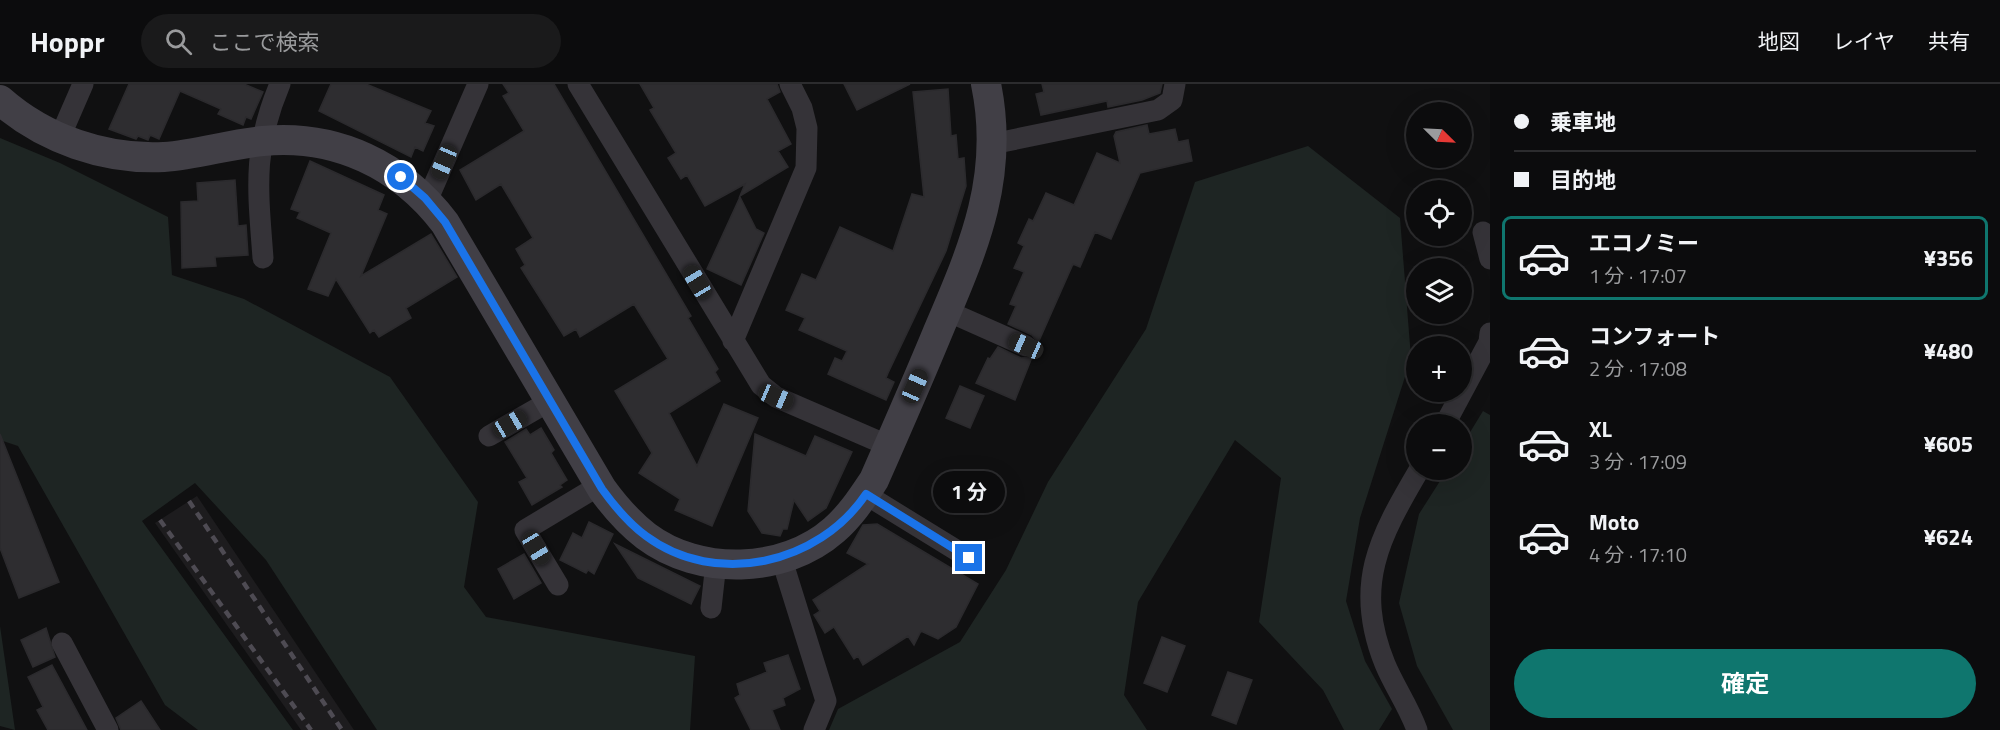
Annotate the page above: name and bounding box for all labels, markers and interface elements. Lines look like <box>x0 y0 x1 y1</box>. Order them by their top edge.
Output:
search box <box>141 14 561 68</box>
text: Hoppr <box>30 20 105 63</box>
icon: search <box>162 25 195 58</box>
text: ここで検索 <box>210 25 320 59</box>
text: 地図 <box>1758 25 1800 57</box>
text: レイヤ <box>1833 25 1895 57</box>
text: 共有 <box>1928 25 1970 57</box>
north arrow <box>1406 102 1472 168</box>
map controls <box>1406 102 1472 480</box>
text: 乗車地 <box>1550 105 1616 139</box>
car <box>429 142 459 182</box>
route start <box>387 163 414 190</box>
text: 目的地 <box>1550 163 1616 197</box>
button: locate <box>1406 180 1472 246</box>
text: エコノミー <box>1589 226 1699 260</box>
icon: car <box>1517 231 1571 285</box>
text: ¥356 <box>1924 241 1973 275</box>
button: layers <box>1406 258 1472 324</box>
text: 1 分 · 17:07 <box>1589 260 1687 291</box>
car <box>680 262 714 302</box>
text: コンフォート <box>1589 319 1720 353</box>
icon: car <box>1517 324 1571 378</box>
car <box>1006 330 1046 362</box>
text: ¥480 <box>1924 334 1973 368</box>
button: + <box>1406 336 1472 402</box>
text: 2 分 · 17:08 <box>1589 353 1687 384</box>
car <box>899 366 931 406</box>
car <box>756 382 796 412</box>
car <box>490 407 530 441</box>
text: XL <box>1589 412 1612 446</box>
button: − <box>1406 414 1472 480</box>
icon: car <box>1517 417 1571 471</box>
text: ¥605 <box>1924 427 1973 461</box>
text: 3 分 · 17:09 <box>1589 446 1687 477</box>
callout: 1 分 <box>933 471 1005 513</box>
text: 1 分 <box>951 476 987 507</box>
text: Moto <box>1589 505 1639 539</box>
icon: car <box>1517 510 1571 564</box>
text: ¥624 <box>1924 520 1973 554</box>
car <box>519 528 553 568</box>
text: 4 分 · 17:10 <box>1589 539 1687 570</box>
route end <box>955 544 982 571</box>
button: 確定 <box>1514 649 1976 718</box>

